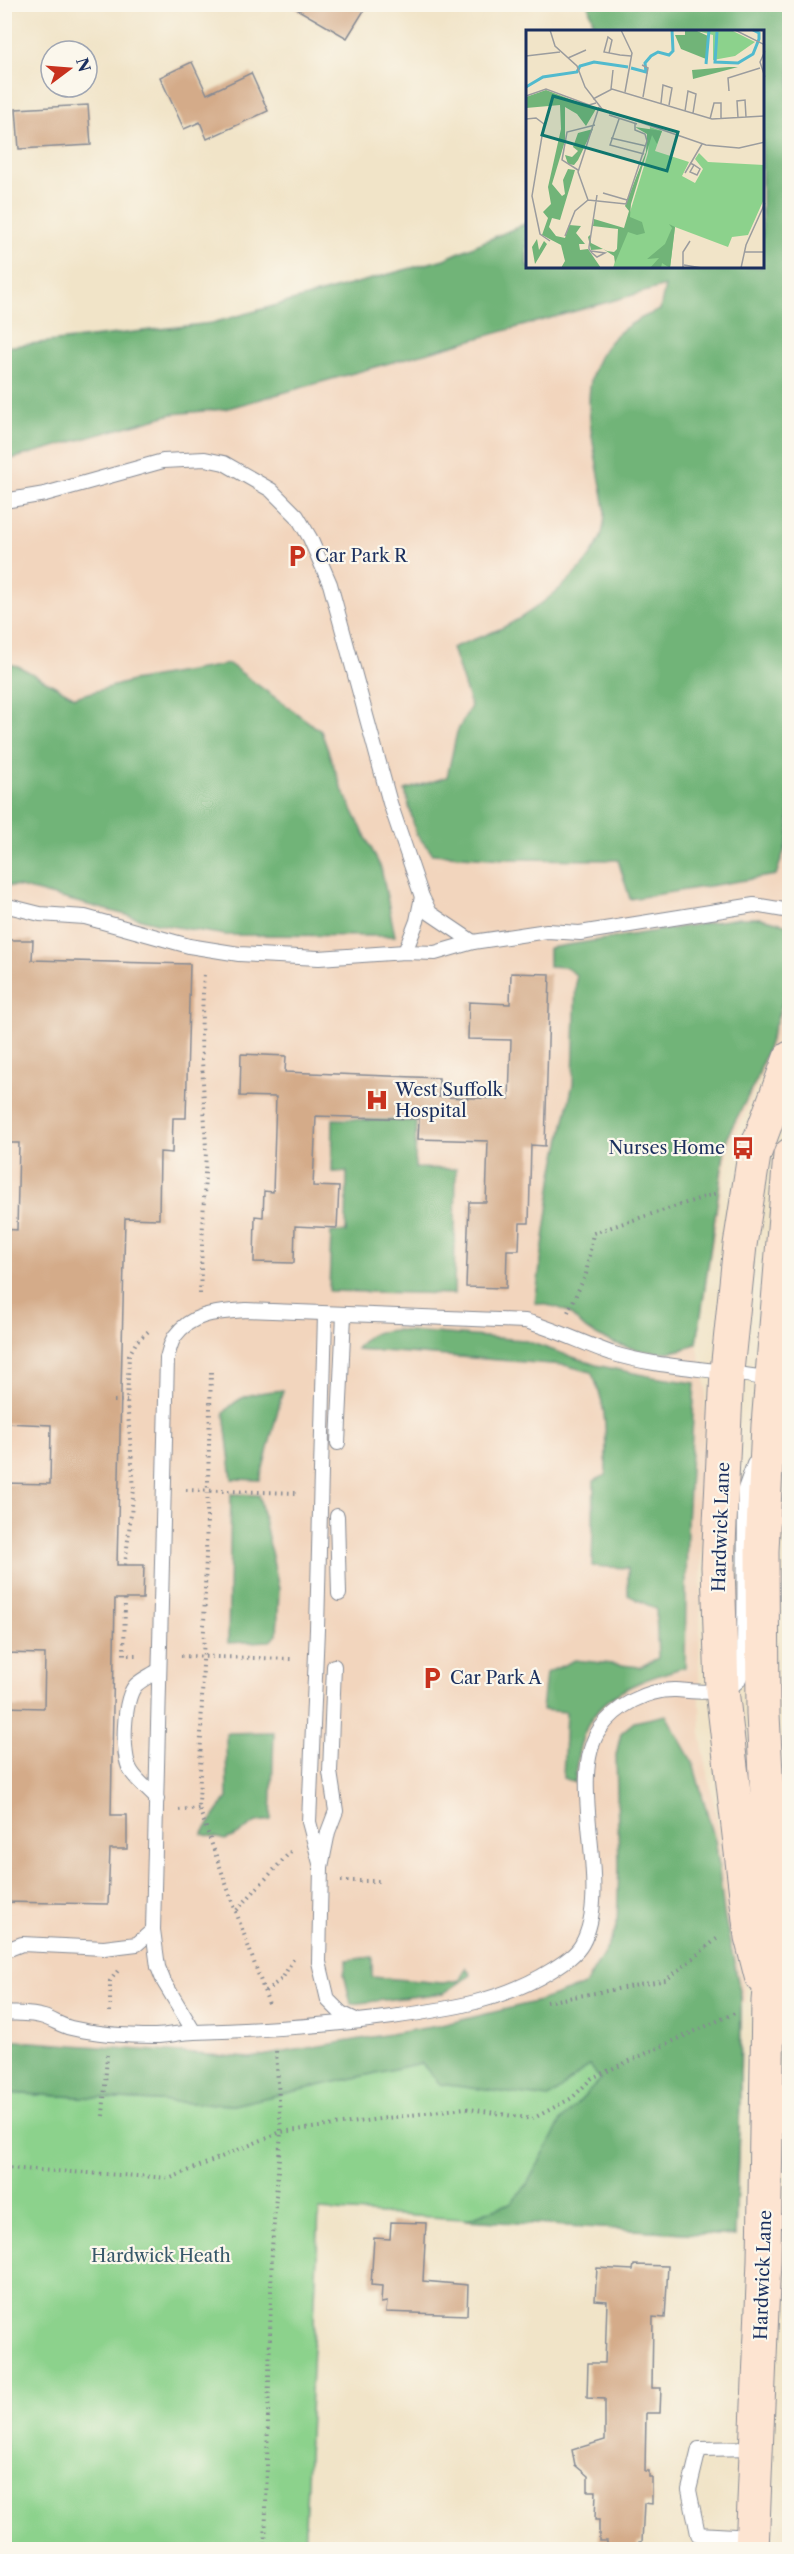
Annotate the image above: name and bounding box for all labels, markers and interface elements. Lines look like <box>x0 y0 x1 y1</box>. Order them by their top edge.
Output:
inset map <box>526 30 764 268</box>
north arrow <box>39 39 99 99</box>
text: N <box>72 55 95 74</box>
parking icon: Car Park R <box>284 543 310 569</box>
place label: Car Park R <box>315 545 408 567</box>
place label: West Suffolk Hospital <box>394 1079 505 1122</box>
hospital icon: West Suffolk Hospital <box>364 1087 390 1113</box>
bus stop icon: Nurses Home <box>730 1135 756 1161</box>
place label: Nurses Home <box>608 1137 725 1159</box>
street label: Hardwick Lane <box>708 1462 734 1592</box>
parking icon: Car Park A <box>419 1665 445 1691</box>
place label: Car Park A <box>450 1667 542 1689</box>
street label: Hardwick Lane <box>750 2210 776 2340</box>
park label: Hardwick Heath <box>91 2245 231 2267</box>

